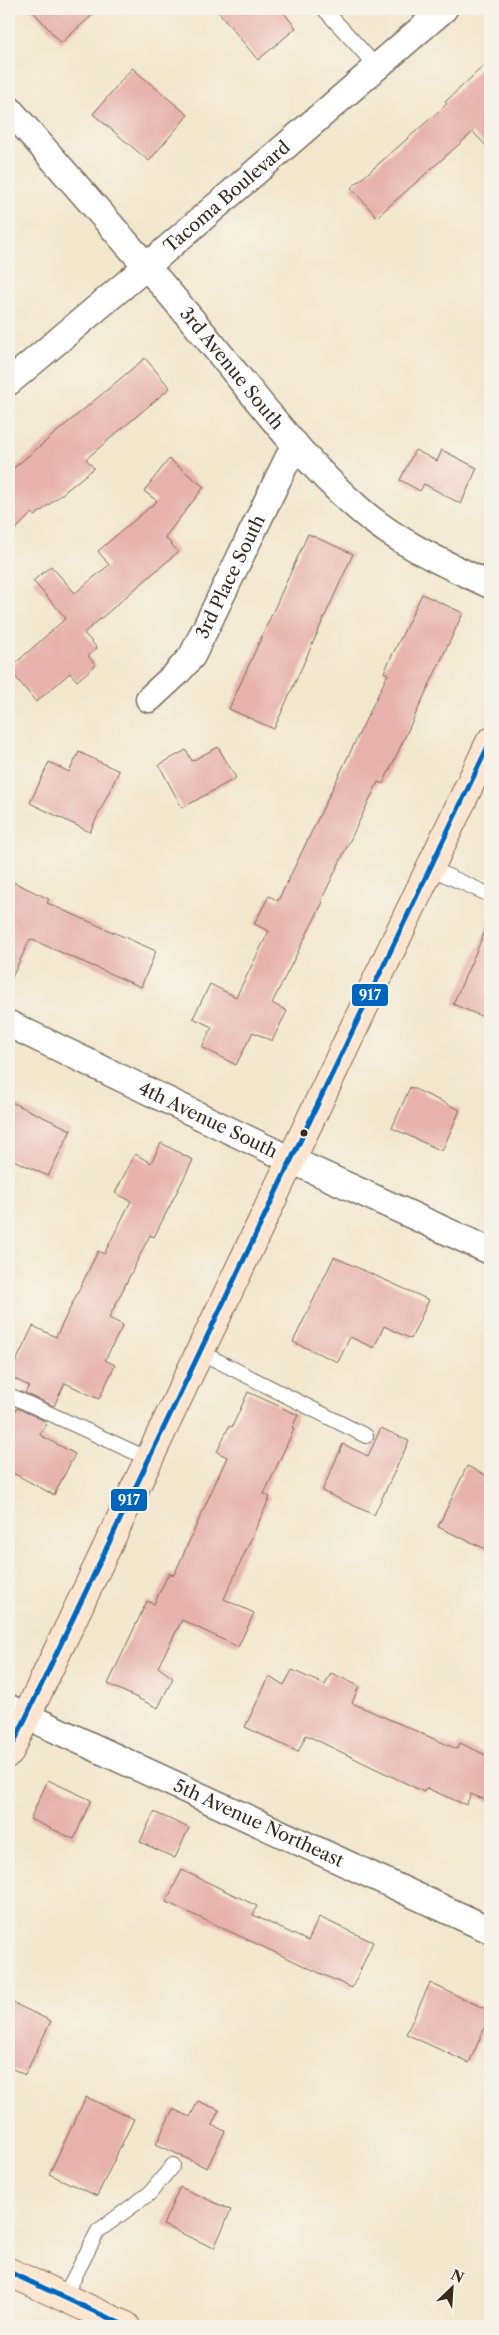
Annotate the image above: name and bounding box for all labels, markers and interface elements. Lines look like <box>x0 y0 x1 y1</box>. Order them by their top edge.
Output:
street label: Tacoma Boulevard <box>159 136 294 257</box>
street label: 3rd Avenue South <box>175 303 288 434</box>
street label: 3rd Place South <box>191 511 270 642</box>
line badge: 917 <box>351 983 389 1007</box>
text: 917 <box>359 986 382 1004</box>
street label: 4th Avenue South <box>135 1077 281 1163</box>
unlabelled marker <box>299 1128 309 1138</box>
line badge: 917 <box>110 1488 148 1512</box>
text: 917 <box>118 1491 141 1509</box>
street label: 5th Avenue Northeast <box>170 1775 348 1872</box>
north arrow <box>426 2262 476 2312</box>
text: N <box>448 2265 467 2287</box>

